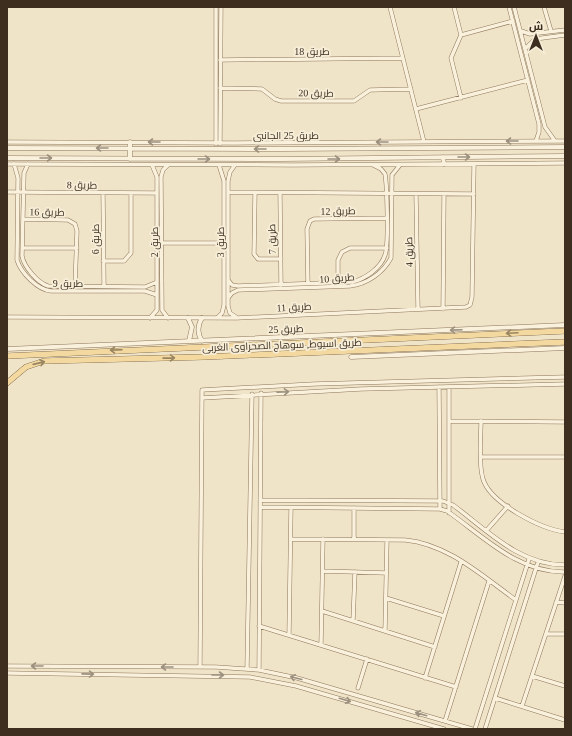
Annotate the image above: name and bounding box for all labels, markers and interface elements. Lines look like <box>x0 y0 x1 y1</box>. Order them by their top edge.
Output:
north arrow <box>516 16 556 56</box>
text: ش <box>529 20 543 33</box>
street label: طريق 18 <box>294 46 330 58</box>
street label: طريق 20 <box>298 87 334 100</box>
street label: طريق 25 الجانبى <box>253 130 319 142</box>
one-way arrow <box>506 137 519 145</box>
one-way arrow <box>148 138 161 146</box>
one-way arrow <box>376 138 389 146</box>
one-way arrow <box>96 144 109 152</box>
one-way arrow <box>254 145 267 153</box>
one-way arrow <box>457 153 470 161</box>
one-way arrow <box>39 154 52 162</box>
one-way arrow <box>197 155 210 163</box>
one-way arrow <box>327 155 340 163</box>
street label: طريق 8 <box>67 179 97 192</box>
street label: طريق 12 <box>320 205 356 218</box>
street label: طريق 16 <box>29 206 65 219</box>
street label: طريق 6 <box>90 224 102 254</box>
street label: طريق 7 <box>266 224 279 254</box>
street label: طريق 2 <box>149 227 161 257</box>
street label: طريق 3 <box>215 227 227 257</box>
street label: طريق 4 <box>403 237 416 267</box>
street label: طريق 10 <box>319 271 355 286</box>
street label: طريق 9 <box>53 278 83 290</box>
street label: طريق 11 <box>276 301 312 314</box>
street label: طريق 25 <box>268 323 304 336</box>
one-way arrow <box>450 326 463 333</box>
one-way arrow <box>506 330 519 337</box>
street label: طريق اسيوط, سوهاج الصحراوى الغربى <box>202 337 362 354</box>
one-way arrow <box>110 346 123 354</box>
one-way arrow <box>162 354 175 362</box>
one-way arrow <box>33 358 46 366</box>
one-way arrow <box>276 388 289 396</box>
one-way arrow <box>31 662 44 670</box>
one-way arrow <box>161 663 174 671</box>
one-way arrow <box>81 670 94 678</box>
one-way arrow <box>211 671 224 679</box>
one-way arrow <box>290 674 303 681</box>
one-way arrow <box>338 697 351 704</box>
one-way arrow <box>415 710 428 717</box>

